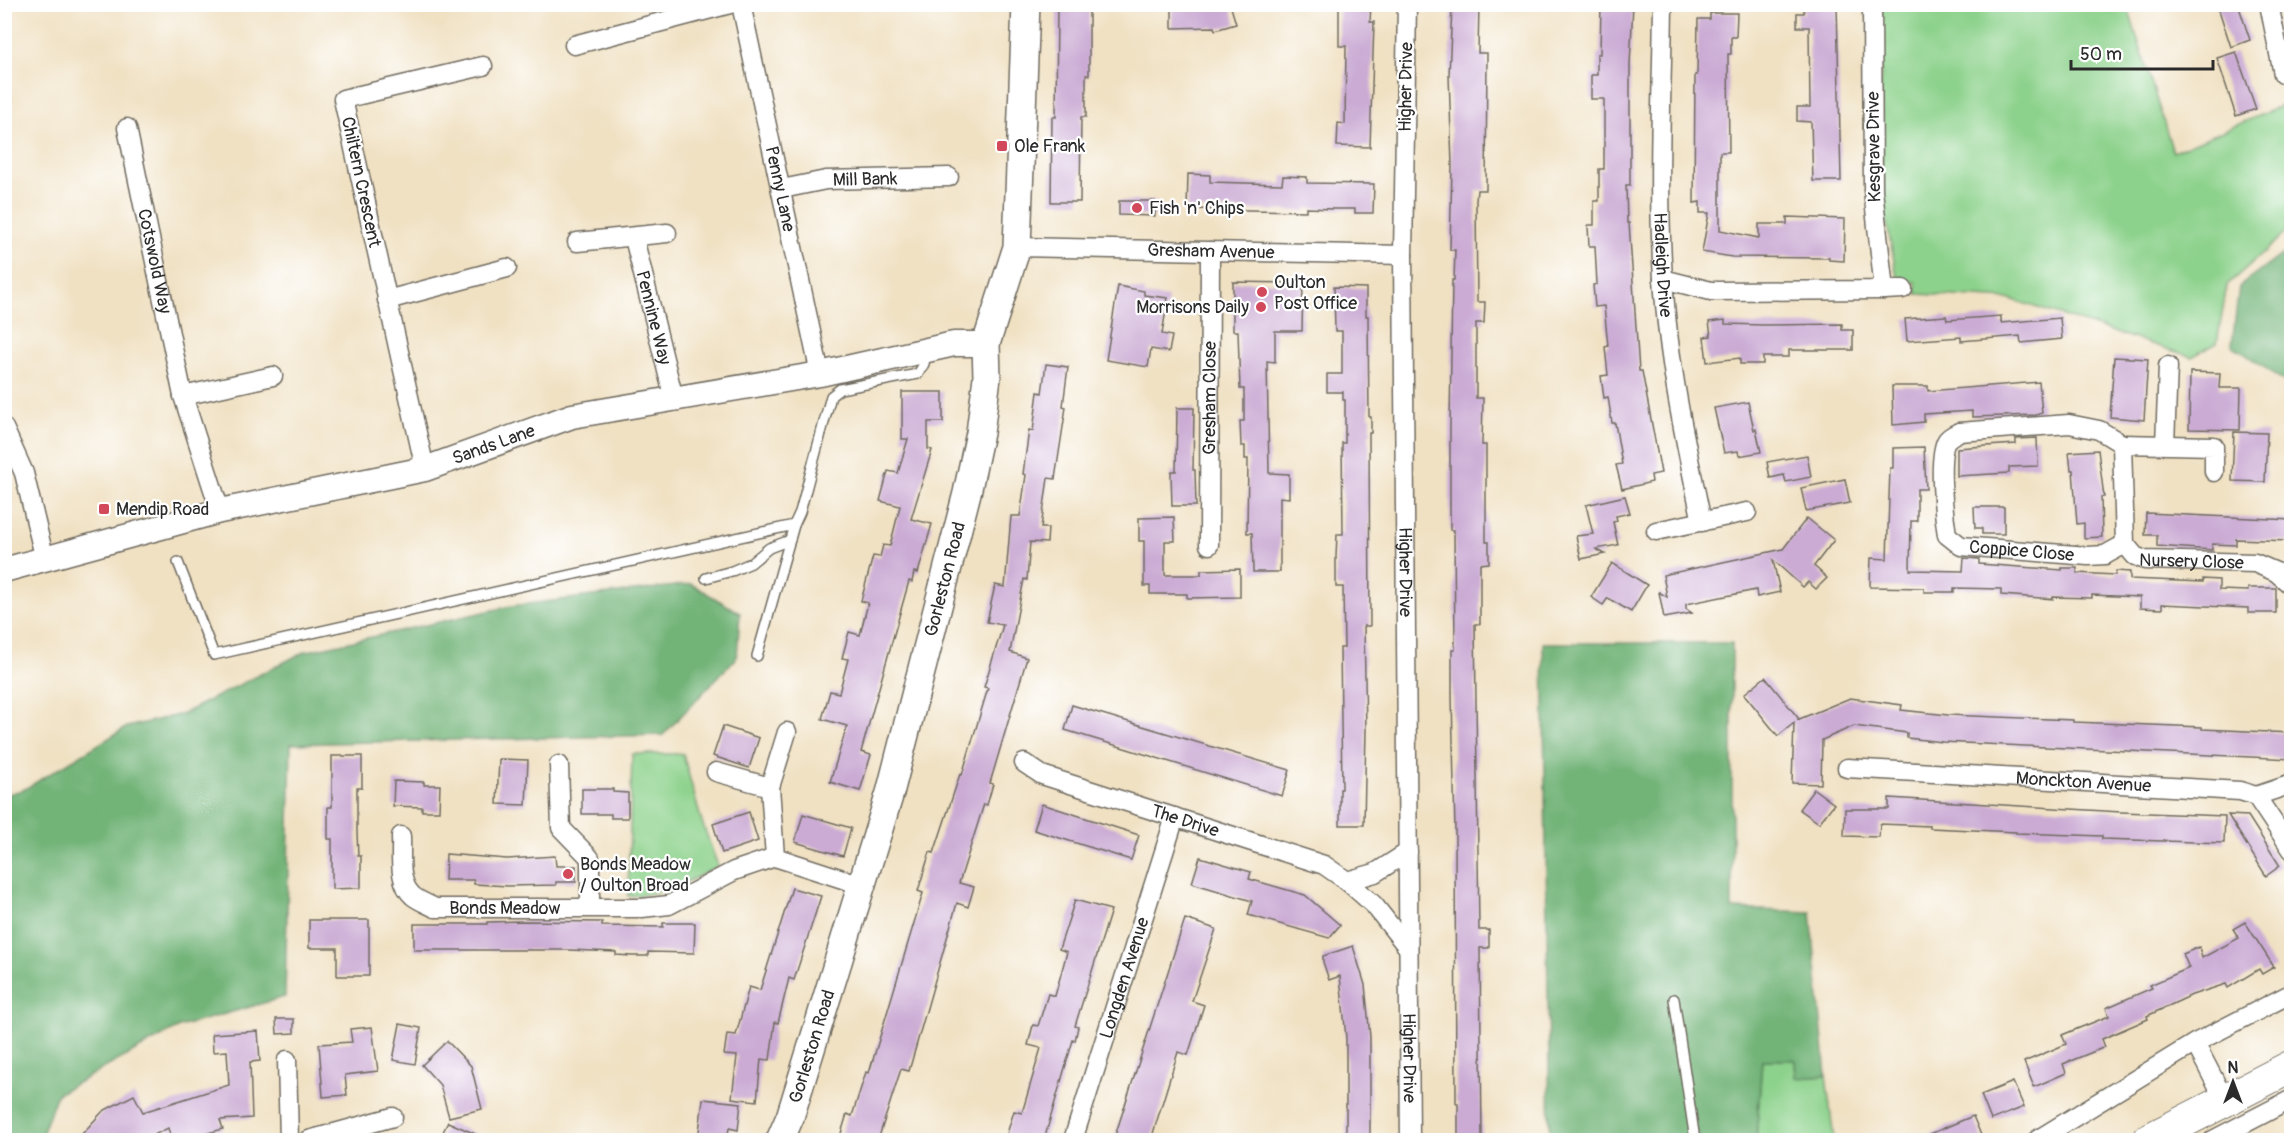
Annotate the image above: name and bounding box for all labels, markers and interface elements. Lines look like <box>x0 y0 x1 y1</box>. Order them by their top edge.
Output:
scale bar <box>2071 33 2214 71</box>
street label: Higher Drive <box>1394 42 1418 132</box>
text: 50 m <box>2080 43 2122 66</box>
street label: Kesgrave Drive <box>1862 91 1886 203</box>
street label: Chiltern Crescent <box>336 115 386 250</box>
place label: Ole Frank <box>1014 135 1086 158</box>
marker: Ole Frank <box>995 139 1009 153</box>
street label: Penny Lane <box>760 144 801 234</box>
street label: Mill Bank <box>833 167 898 191</box>
place label: Fish 'n' Chips <box>1149 197 1244 220</box>
marker: Fish 'n' Chips <box>1130 201 1144 215</box>
street label: Cotswold Way <box>133 207 177 316</box>
street label: Hadleigh Drive <box>1649 212 1678 319</box>
street label: Gresham Avenue <box>1147 238 1275 264</box>
street label: Pennine Way <box>631 268 677 367</box>
place label: Oulton Post Office <box>1274 271 1357 315</box>
marker: Oulton Post Office <box>1255 285 1269 299</box>
place label: Morrisons Daily <box>1136 296 1249 319</box>
marker: Morrisons Daily <box>1254 300 1268 314</box>
street label: Gresham Close <box>1198 341 1221 455</box>
street label: Sands Lane <box>449 419 538 470</box>
place label: Mendip Road <box>116 498 209 521</box>
marker: Mendip Road <box>97 502 111 516</box>
street label: Gorleston Road <box>919 519 971 639</box>
street label: Higher Drive <box>1394 527 1417 617</box>
street label: Coppice Close <box>1968 535 2075 566</box>
street label: Nursery Close <box>2139 548 2244 574</box>
street label: Monckton Avenue <box>2015 766 2152 797</box>
street label: The Drive <box>1149 799 1222 842</box>
place label: Bonds Meadow / Oulton Broad <box>580 853 691 897</box>
marker: Bonds Meadow / Oulton Broad <box>561 867 575 881</box>
street label: Bonds Meadow <box>449 897 560 920</box>
street label: Longden Avenue <box>1094 914 1154 1041</box>
street label: Gorleston Road <box>783 987 840 1106</box>
street label: Higher Drive <box>1397 1013 1421 1103</box>
north arrow <box>2203 1052 2263 1112</box>
text: N <box>2228 1058 2239 1078</box>

